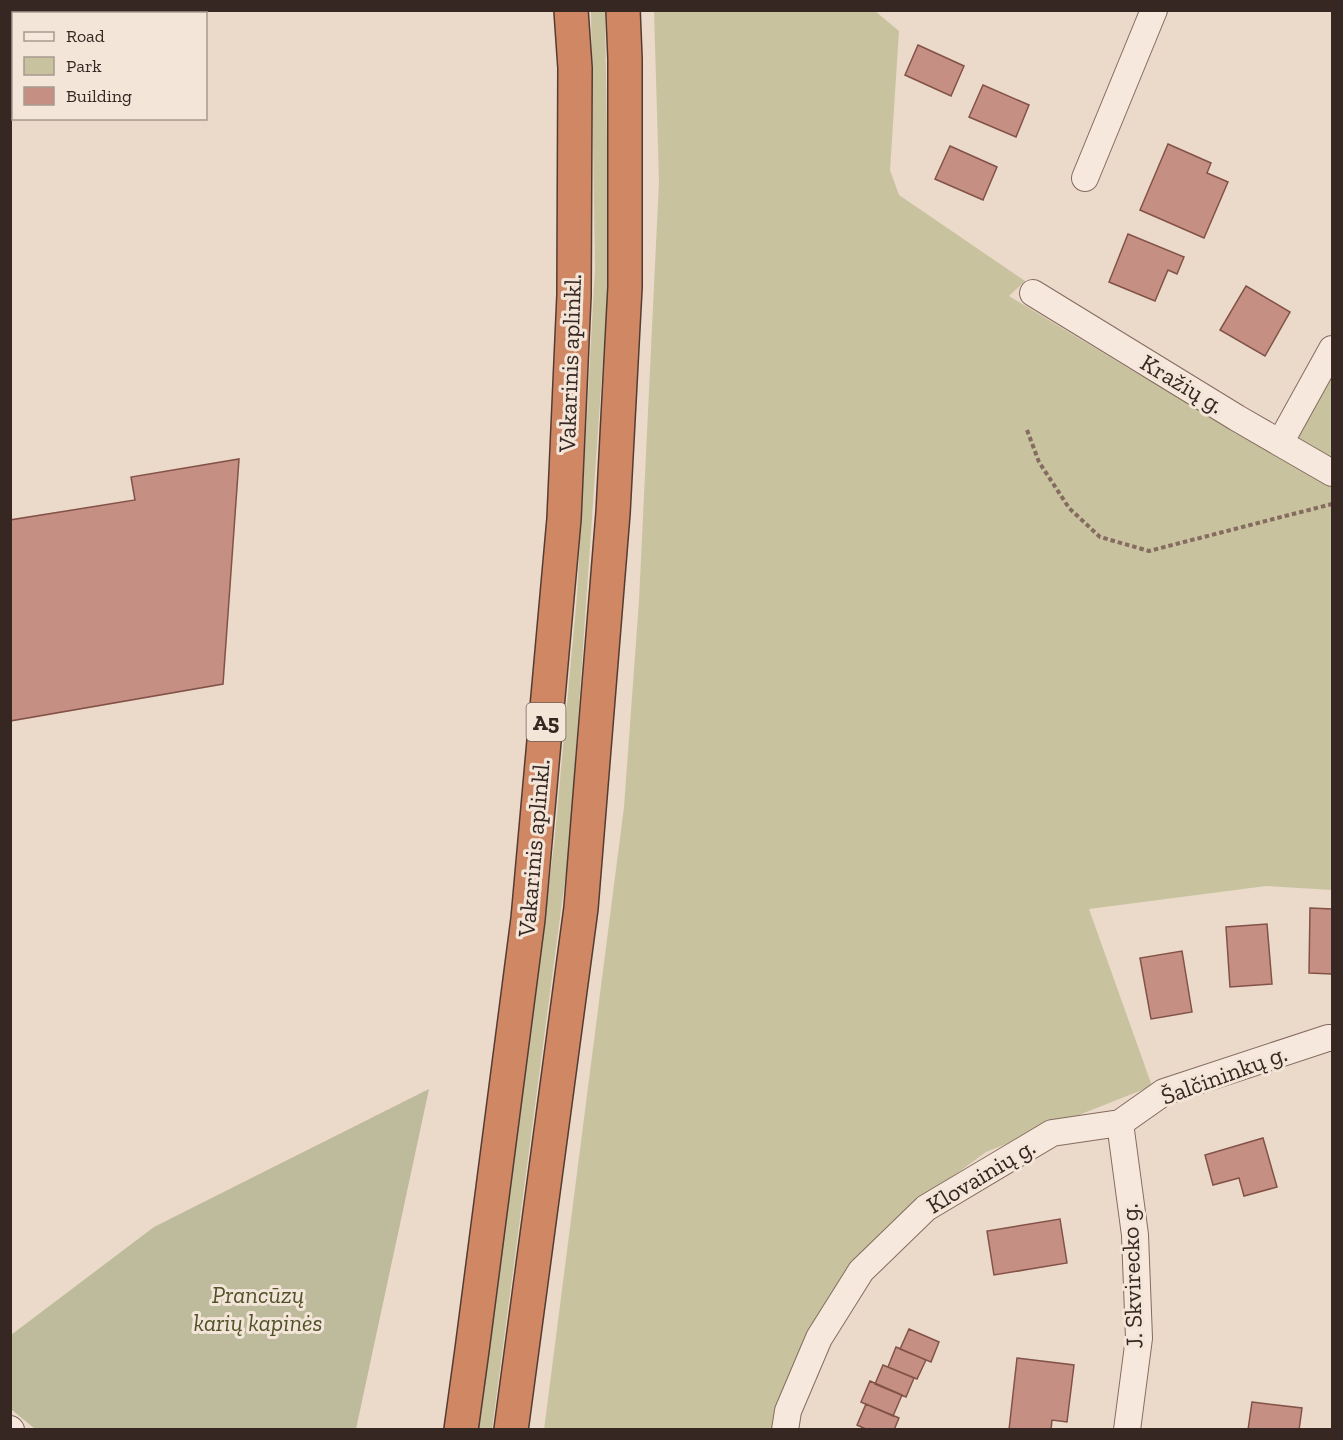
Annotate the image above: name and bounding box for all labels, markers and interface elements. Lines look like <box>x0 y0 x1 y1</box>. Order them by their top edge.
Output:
legend <box>12 12 207 120</box>
text: Road <box>66 25 105 47</box>
text: Park <box>66 55 102 77</box>
text: Building <box>66 85 132 107</box>
street label: Vakarinis aplinkl. <box>552 273 587 454</box>
street label: Kražių g. <box>1135 348 1229 420</box>
road number: A5 <box>526 703 566 741</box>
street label: Vakarinis aplinkl. <box>511 758 556 939</box>
street label: Šalčininkų g. <box>1157 1038 1291 1111</box>
street label: Klovainių g. <box>921 1132 1040 1219</box>
street label: J. Skvirecko g. <box>1114 1203 1149 1349</box>
park label: Prancūzų karių kapinės <box>194 1280 322 1337</box>

